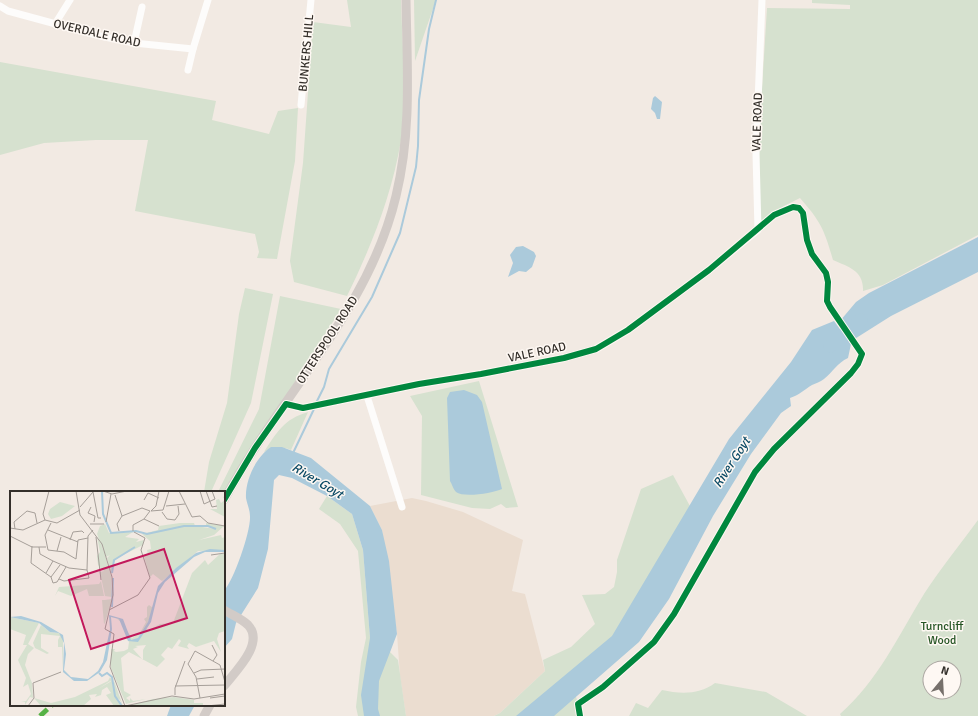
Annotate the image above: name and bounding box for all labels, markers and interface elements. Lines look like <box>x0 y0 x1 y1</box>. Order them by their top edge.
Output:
street label: BUNKERS HILL <box>296 14 317 92</box>
street label: OVERDALE ROAD <box>52 16 142 51</box>
street label: VALE ROAD <box>749 92 766 152</box>
street label: OTTERSPOOL ROAD <box>293 293 362 387</box>
street label: VALE ROAD <box>507 339 568 366</box>
water label: River Goyt <box>710 433 755 491</box>
water label: River Goyt <box>289 459 347 503</box>
inset map <box>10 491 225 706</box>
park label: Turncliff Wood <box>921 619 965 648</box>
north arrow <box>922 660 962 700</box>
text: N <box>939 664 951 678</box>

